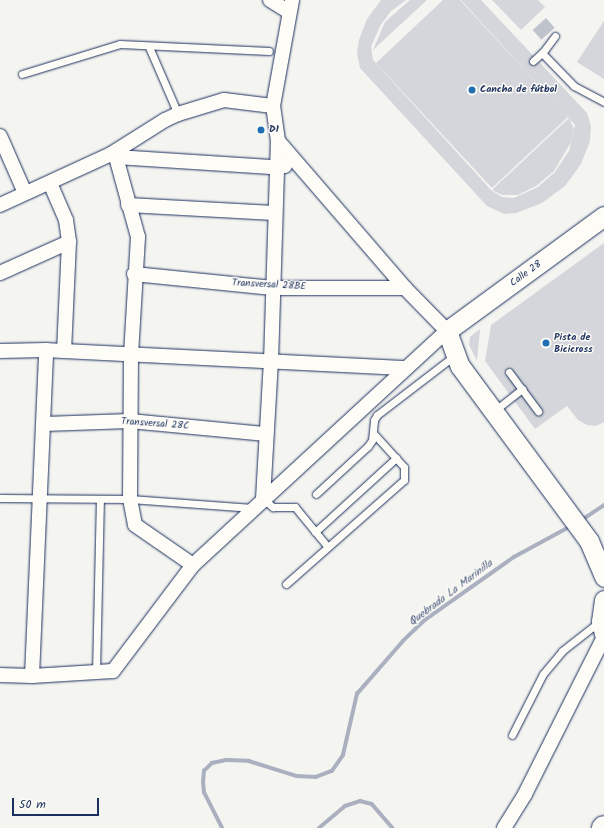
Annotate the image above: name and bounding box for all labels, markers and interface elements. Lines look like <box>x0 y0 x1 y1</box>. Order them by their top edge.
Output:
place label: Cancha de fútbol <box>480 84 557 96</box>
marker: Cancha de fútbol <box>467 85 477 95</box>
place label: D1 <box>269 124 279 136</box>
marker: D1 <box>256 125 266 135</box>
street label: Calle 28 <box>508 259 544 289</box>
street label: Transversal 28BE <box>232 277 306 293</box>
place label: Pista de Bicicross <box>554 331 593 354</box>
marker: Pista de Bicicross <box>541 338 551 348</box>
street label: Transversal 28C <box>121 416 189 432</box>
water label: Quebrada La Marinilla <box>406 557 496 629</box>
scale bar <box>14 790 101 816</box>
text: 50 m <box>19 795 46 814</box>

